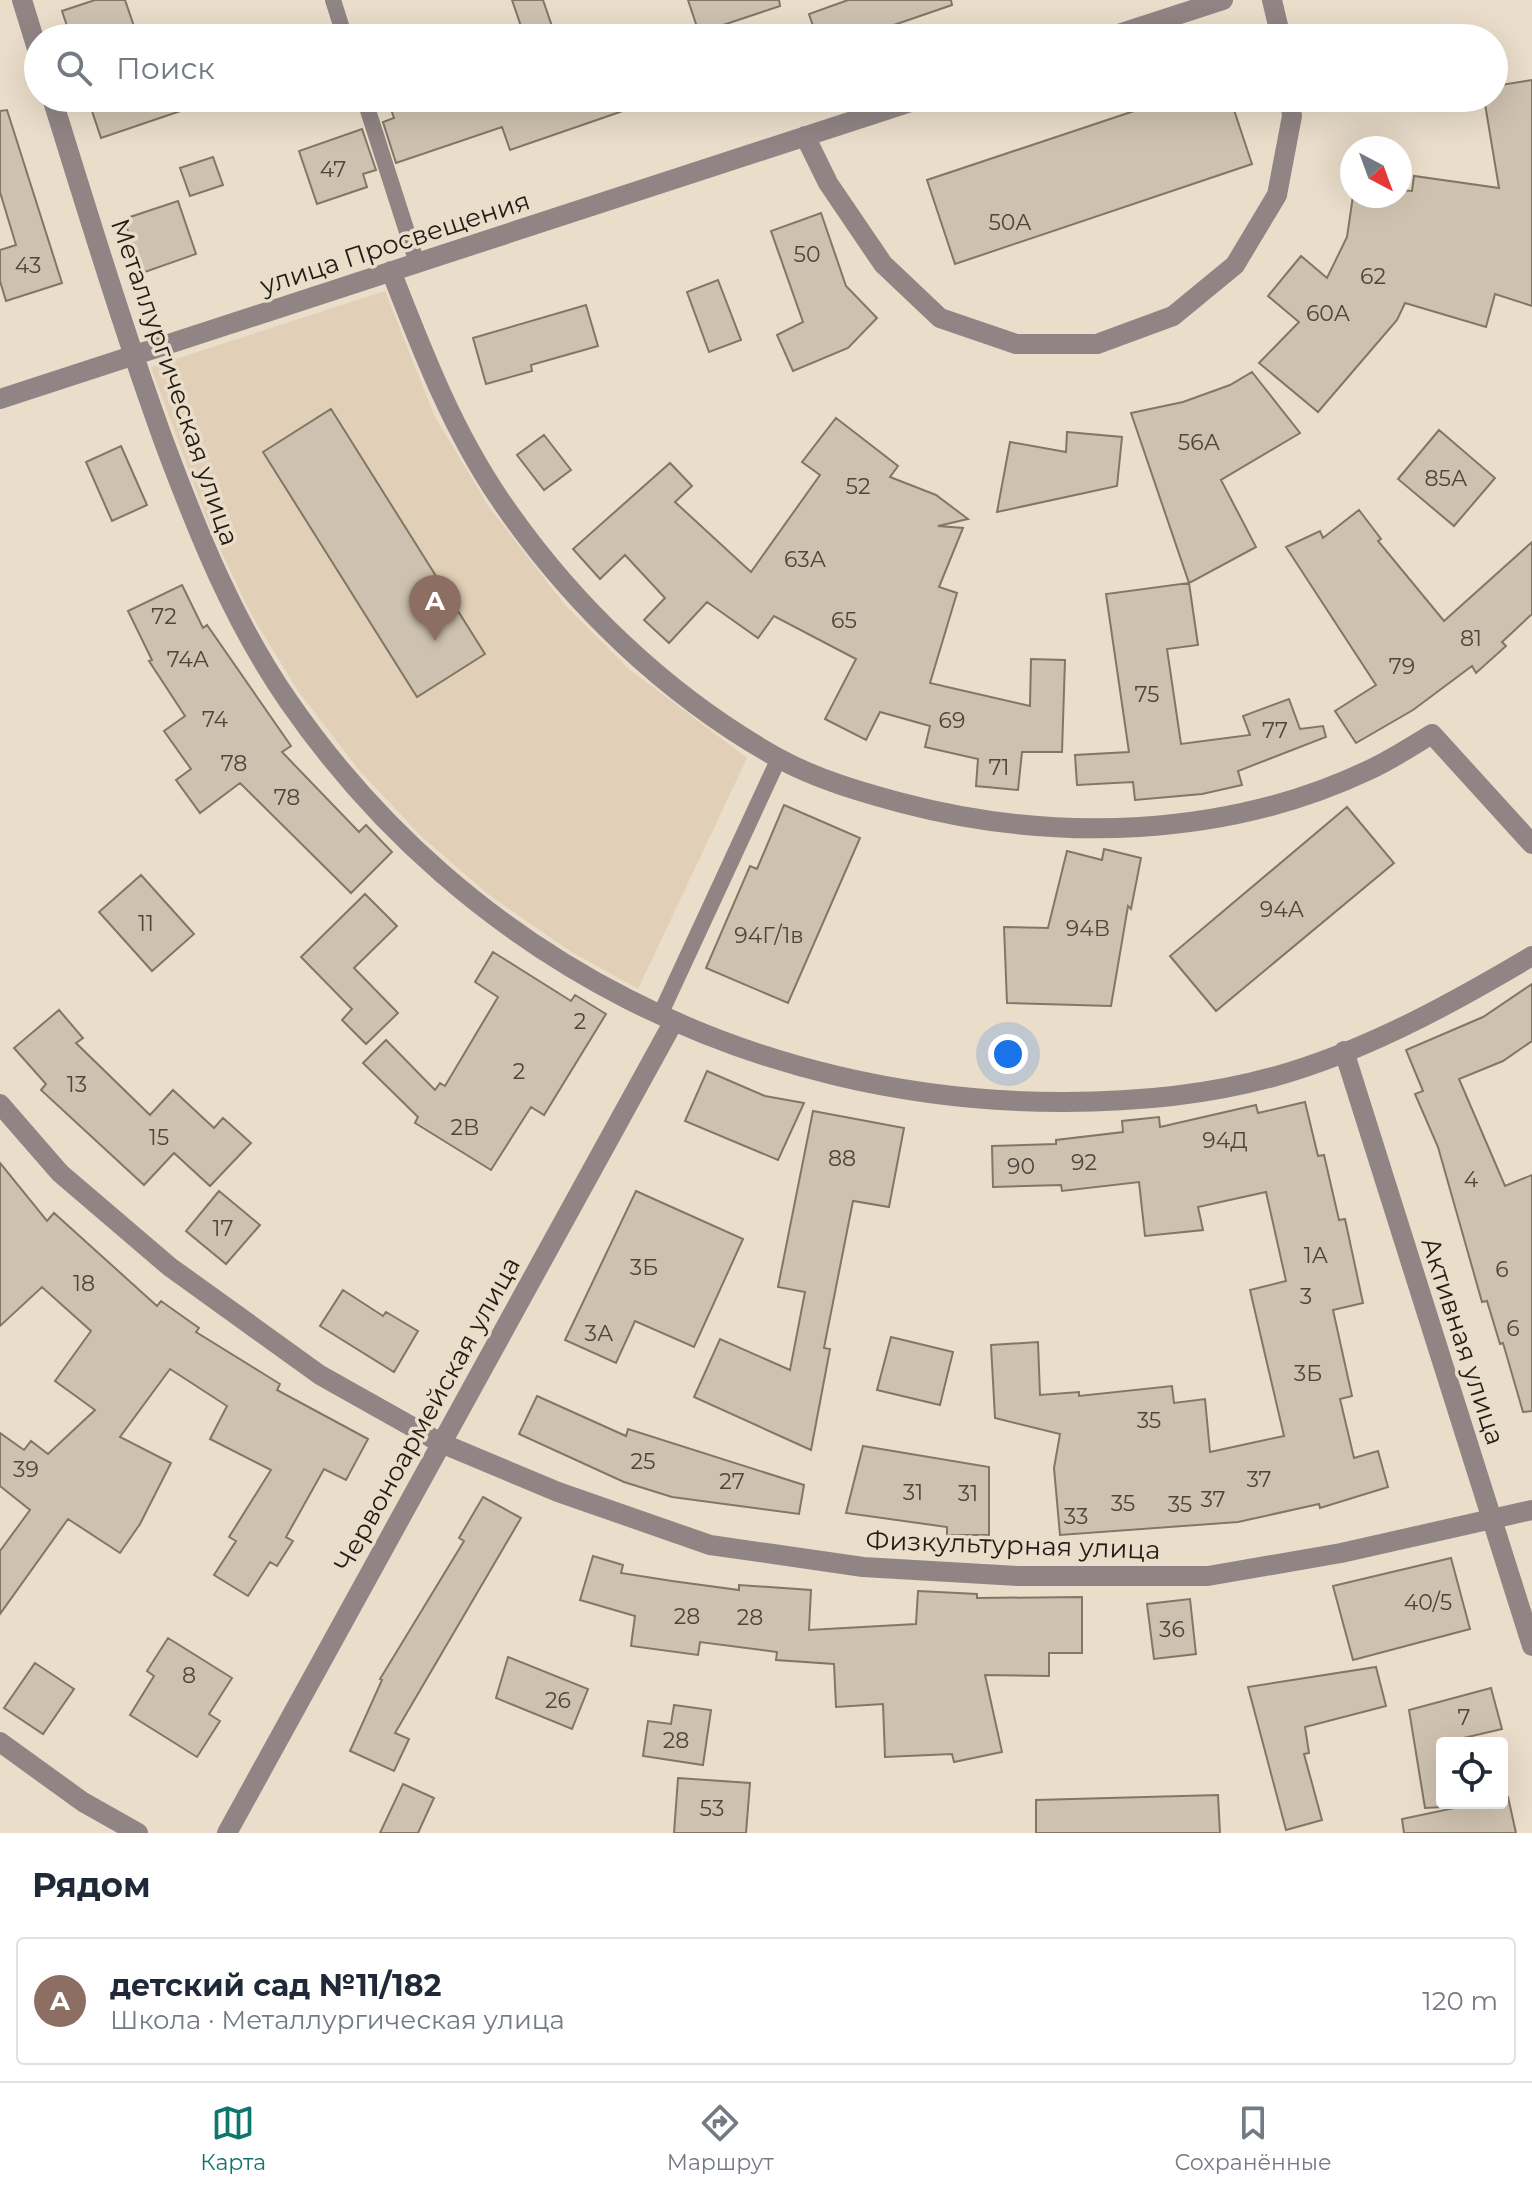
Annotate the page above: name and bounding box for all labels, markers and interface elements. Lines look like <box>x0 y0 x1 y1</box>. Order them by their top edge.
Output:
search box <box>24 24 1508 112</box>
icon: search <box>52 46 96 90</box>
text: Поиск <box>116 50 215 87</box>
north arrow <box>1340 136 1412 208</box>
house number: 47 <box>320 156 346 183</box>
street label: улица Просвещения <box>255 184 534 302</box>
house number: 50А <box>988 209 1032 236</box>
street label: Металлургическая улица <box>104 214 246 550</box>
house number: 50 <box>793 241 821 268</box>
house number: 43 <box>15 252 41 279</box>
house number: 62 <box>1360 263 1386 290</box>
house number: 60А <box>1306 300 1351 327</box>
house number: 56А <box>1178 429 1221 456</box>
house number: 85А <box>1425 465 1468 492</box>
house number: 52 <box>846 473 870 500</box>
house number: 63А <box>784 546 827 573</box>
pin: A <box>409 575 461 641</box>
house number: 72 <box>151 603 177 630</box>
house number: 65 <box>831 607 857 634</box>
house number: 81 <box>1460 625 1482 652</box>
house number: 74А <box>167 646 210 673</box>
house number: 79 <box>1389 653 1415 680</box>
house number: 75 <box>1135 681 1160 708</box>
house number: 74 <box>202 706 228 733</box>
house number: 69 <box>939 707 965 734</box>
house number: 77 <box>1262 717 1288 744</box>
house number: 78 <box>221 750 247 777</box>
house number: 71 <box>988 754 1010 781</box>
house number: 78 <box>274 784 300 811</box>
house number: 94А <box>1260 896 1305 923</box>
house number: 11 <box>138 910 154 937</box>
house number: 94В <box>1066 915 1110 942</box>
house number: 94Г/1в <box>734 922 804 949</box>
house number: 2 <box>574 1008 586 1035</box>
your location <box>988 1034 1028 1074</box>
house number: 2 <box>513 1058 525 1085</box>
house number: 13 <box>67 1071 87 1098</box>
house number: 2В <box>451 1114 479 1141</box>
house number: 15 <box>149 1124 169 1151</box>
house number: 94Д <box>1202 1127 1248 1154</box>
house number: 88 <box>828 1145 856 1172</box>
house number: 92 <box>1071 1149 1097 1176</box>
house number: 90 <box>1007 1153 1035 1180</box>
house number: 4 <box>1464 1166 1479 1193</box>
house number: 17 <box>213 1215 233 1242</box>
street label: Активная улица <box>1414 1233 1512 1449</box>
house number: 1А <box>1304 1242 1329 1269</box>
street label: Червоноармейская улица <box>327 1251 527 1577</box>
house number: 3Б <box>630 1254 658 1281</box>
house number: 6 <box>1495 1256 1509 1283</box>
house number: 18 <box>73 1270 95 1297</box>
house number: 3 <box>1300 1283 1312 1310</box>
house number: 6 <box>1506 1315 1520 1342</box>
house number: 3А <box>585 1320 614 1347</box>
house number: 3Б <box>1294 1360 1322 1387</box>
house number: 35 <box>1137 1407 1161 1434</box>
house number: 25 <box>631 1448 655 1475</box>
house number: 39 <box>13 1456 39 1483</box>
house number: 37 <box>1246 1466 1272 1493</box>
house number: 27 <box>719 1468 745 1495</box>
house number: 31 <box>903 1479 923 1506</box>
house number: 31 <box>958 1480 978 1507</box>
house number: 37 <box>1200 1486 1226 1513</box>
house number: 35 <box>1111 1490 1135 1517</box>
house number: 35 <box>1168 1491 1192 1518</box>
house number: 33 <box>1064 1503 1088 1530</box>
street label: Физкультурная улица <box>865 1524 1161 1566</box>
house number: 40/5 <box>1404 1589 1452 1616</box>
house number: 28 <box>674 1603 700 1630</box>
house number: 28 <box>737 1604 763 1631</box>
house number: 36 <box>1159 1616 1185 1643</box>
house number: 8 <box>182 1662 196 1689</box>
house number: 26 <box>545 1687 571 1714</box>
house number: 7 <box>1458 1704 1471 1731</box>
house number: 28 <box>663 1727 689 1754</box>
map controls <box>1436 1737 1508 1809</box>
button: locate <box>1436 1737 1508 1809</box>
house number: 53 <box>700 1795 724 1822</box>
text: Рядом <box>32 1864 151 1906</box>
text: детский сад №11/182 <box>110 1967 441 2004</box>
text: A <box>50 1985 70 2017</box>
text: 120 m <box>1422 1985 1498 2017</box>
text: Школа · Металлургическая улица <box>110 2004 565 2036</box>
tab: Карта <box>200 2101 266 2176</box>
tab: Маршрут <box>667 2101 774 2176</box>
tab: Сохранённые <box>1174 2101 1332 2176</box>

